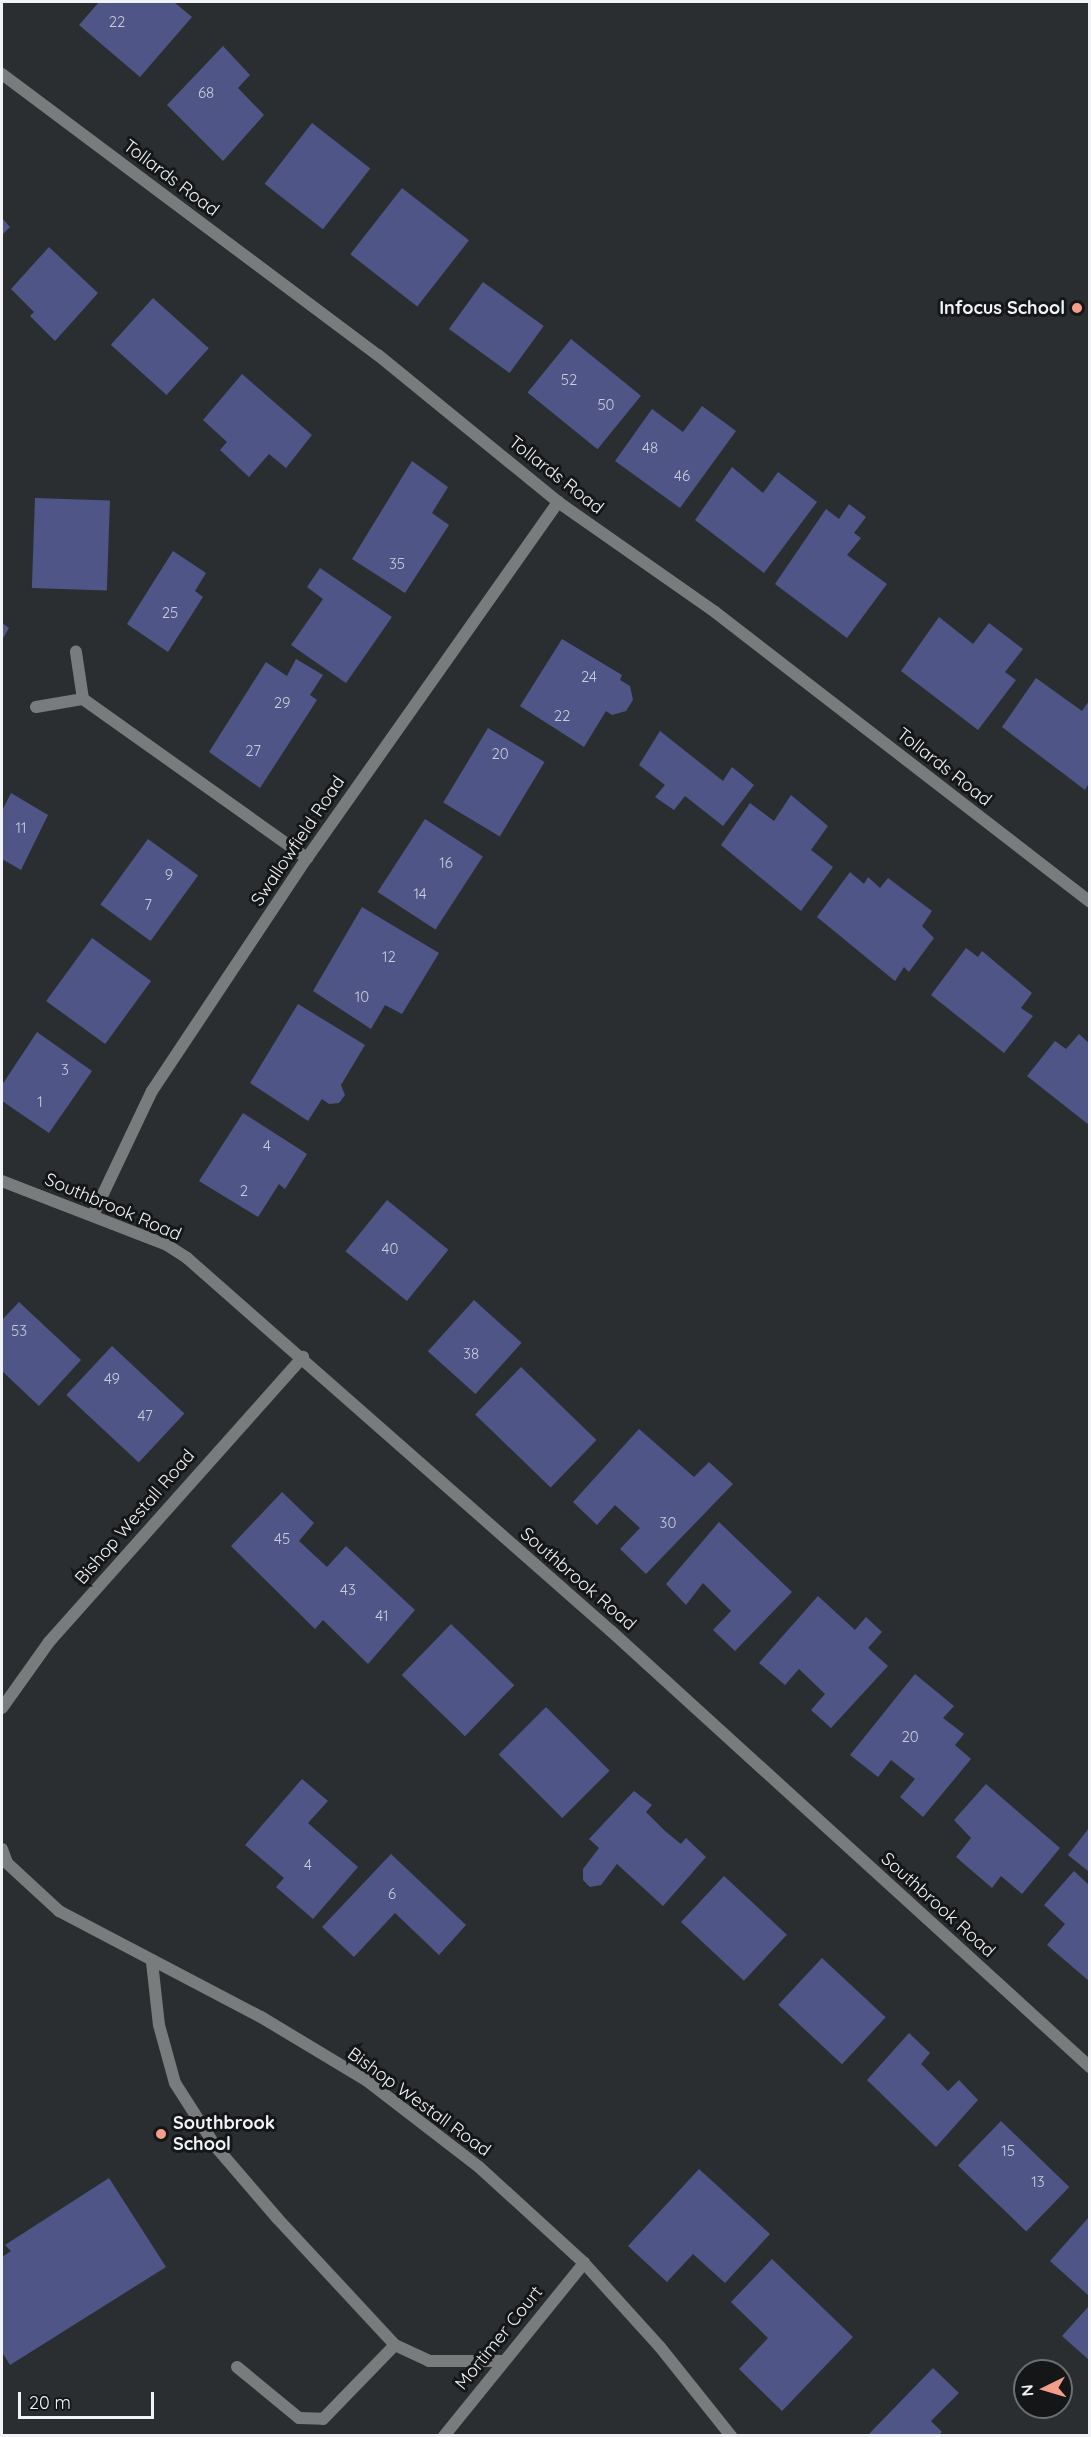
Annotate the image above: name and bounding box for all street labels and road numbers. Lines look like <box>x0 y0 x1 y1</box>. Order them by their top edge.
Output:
street label: Tollards Road <box>119 135 223 221</box>
street label: Tollards Road <box>504 431 608 519</box>
street label: Tollards Road <box>892 723 996 811</box>
street label: Swallowfield Road <box>247 772 349 910</box>
street label: Southbrook Road <box>42 1169 184 1245</box>
street label: Bishop Westall Road <box>71 1445 199 1589</box>
street label: Southbrook Road <box>516 1523 640 1635</box>
street label: Southbrook Road <box>877 1848 999 1962</box>
street label: Bishop Westall Road <box>343 2043 495 2161</box>
street label: Mortimer Court <box>451 2282 547 2394</box>

